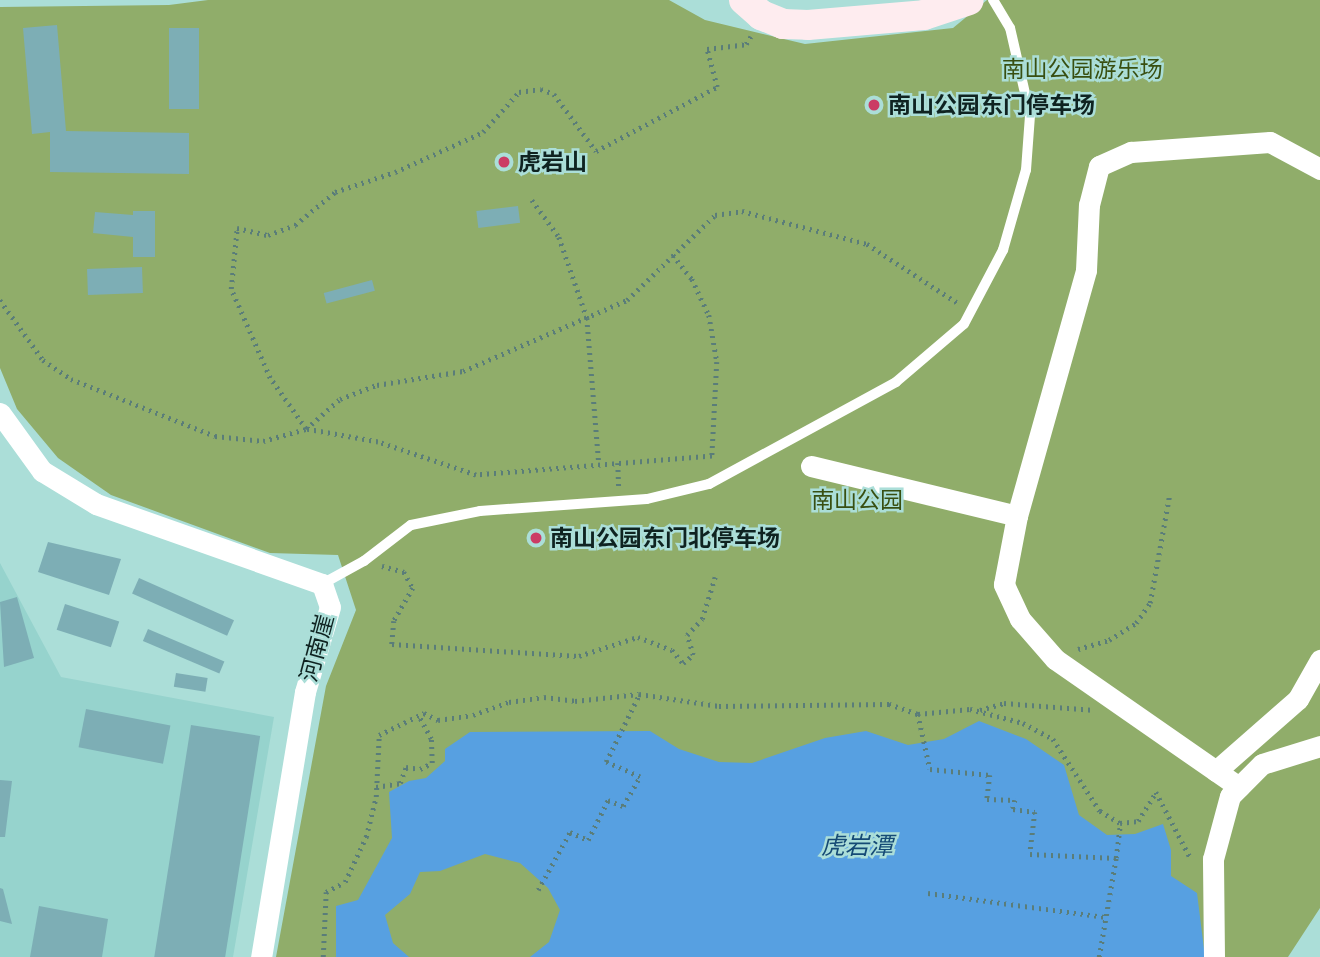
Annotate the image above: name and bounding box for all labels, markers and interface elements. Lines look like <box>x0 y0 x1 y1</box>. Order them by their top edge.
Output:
park label: 南山公园游乐场 <box>1002 55 1162 83</box>
place label: 南山公园东门停车场 <box>888 91 1095 119</box>
marker: 南山公园东门停车场 <box>866 97 882 113</box>
place label: 虎岩山 <box>518 148 587 176</box>
marker: 虎岩山 <box>496 154 512 170</box>
park label: 南山公园 <box>811 486 903 514</box>
place label: 南山公园东门北停车场 <box>550 524 780 552</box>
marker: 南山公园东门北停车场 <box>528 530 544 546</box>
street label: 河南崖 <box>295 611 339 685</box>
water label: 虎岩潭 <box>821 832 893 860</box>

